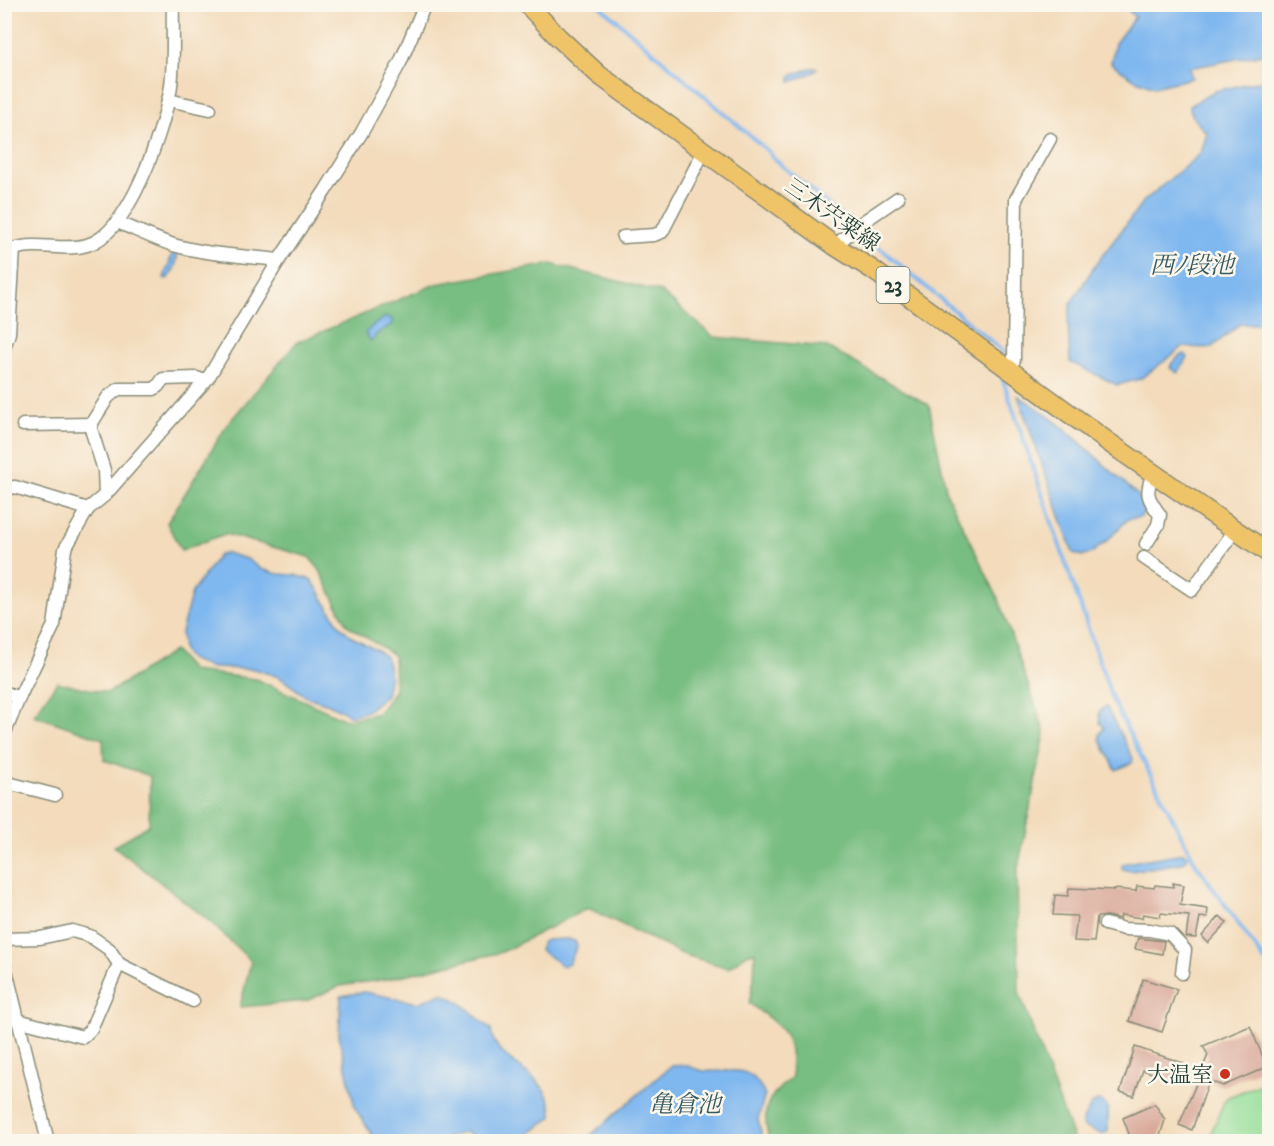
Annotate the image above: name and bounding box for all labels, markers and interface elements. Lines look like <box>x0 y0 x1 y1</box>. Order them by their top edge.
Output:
street label: 三木宍粟線 <box>779 173 885 258</box>
water label: 西ﾉ段池 <box>1150 251 1237 281</box>
road number: 23 <box>876 267 910 303</box>
place label: 大温室 <box>1147 1062 1213 1089</box>
marker: 大温室 <box>1218 1067 1232 1081</box>
water label: 亀倉池 <box>649 1090 724 1120</box>

